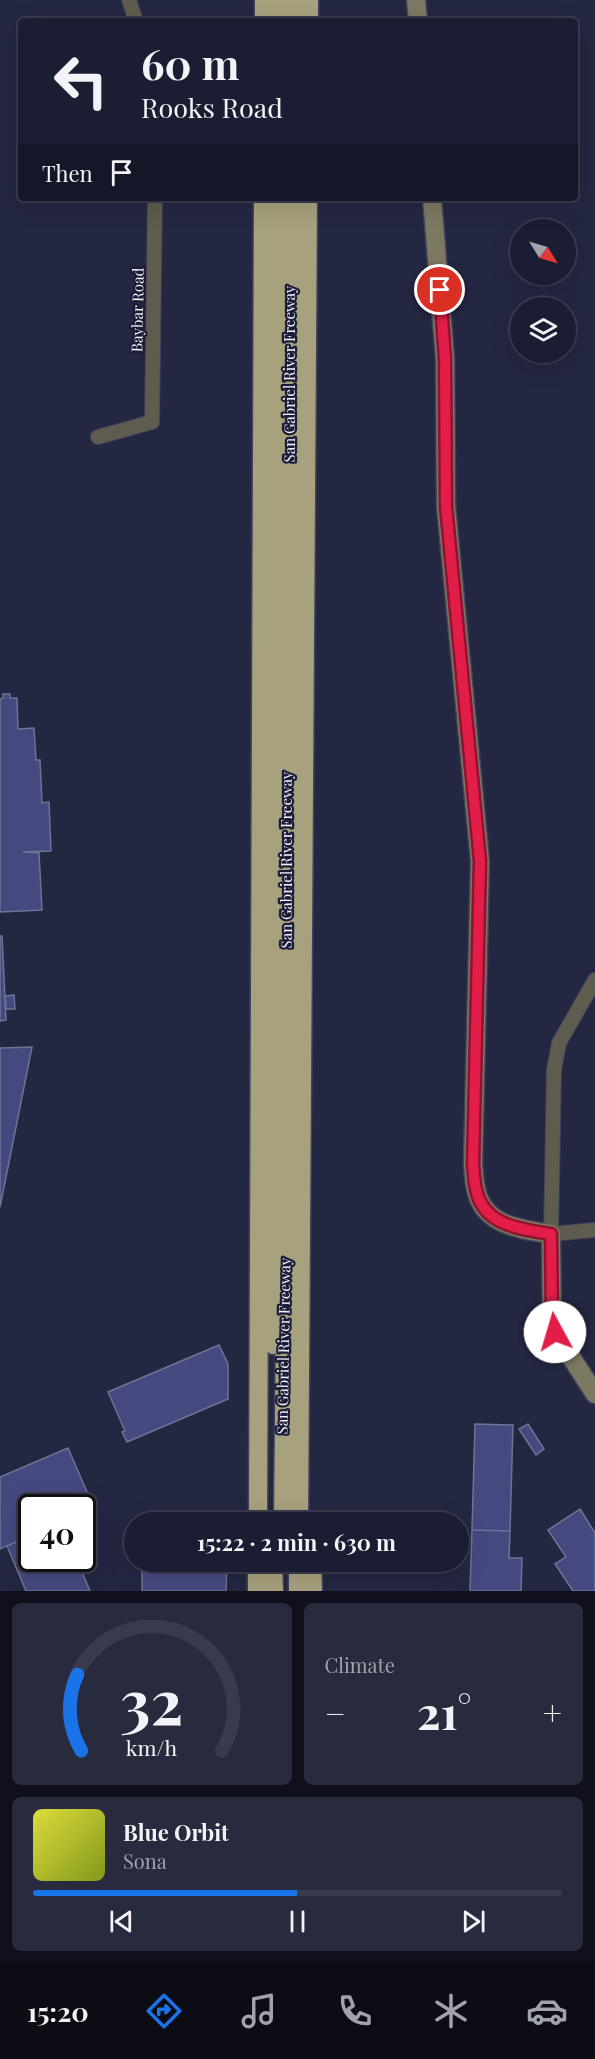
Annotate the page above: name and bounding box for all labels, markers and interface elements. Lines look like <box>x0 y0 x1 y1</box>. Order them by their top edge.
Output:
text: 60 m <box>141 35 239 91</box>
icon: left <box>42 42 120 120</box>
text: Rooks Road <box>141 89 283 125</box>
icon: arrive <box>105 156 138 189</box>
text: Then <box>42 158 93 188</box>
north arrow <box>510 219 576 285</box>
map controls <box>510 219 576 363</box>
pin <box>414 264 465 315</box>
street label: Baybar Road <box>126 267 148 352</box>
icon: arrive <box>423 273 456 306</box>
street label: San Gabriel River Freeway <box>279 285 299 462</box>
button: layers <box>510 297 576 363</box>
street label: San Gabriel River Freeway <box>276 771 296 948</box>
street label: San Gabriel River Freeway <box>271 1257 295 1435</box>
position arrow <box>523 1300 587 1364</box>
speed limit sign: 40 <box>18 1494 96 1572</box>
text: 15:22 · 2 min · 630 m <box>197 1527 396 1557</box>
text: Climate <box>325 1651 395 1678</box>
text: 32 <box>120 1657 183 1741</box>
text: 21° <box>417 1681 472 1741</box>
text: − <box>325 1690 346 1734</box>
text: + <box>543 1690 562 1734</box>
text: km/h <box>126 1733 178 1761</box>
text: Blue Orbit <box>123 1817 229 1847</box>
text: Sona <box>123 1847 167 1874</box>
icon: previous <box>105 1905 138 1938</box>
icon: pause <box>281 1905 314 1938</box>
icon: next <box>457 1905 490 1938</box>
icon: directions <box>143 1990 185 2032</box>
icon: music <box>238 1990 280 2032</box>
icon: phone <box>334 1990 376 2032</box>
icon: climate <box>430 1990 472 2032</box>
icon: car <box>526 1990 568 2032</box>
text: 15:20 <box>27 1993 89 2029</box>

